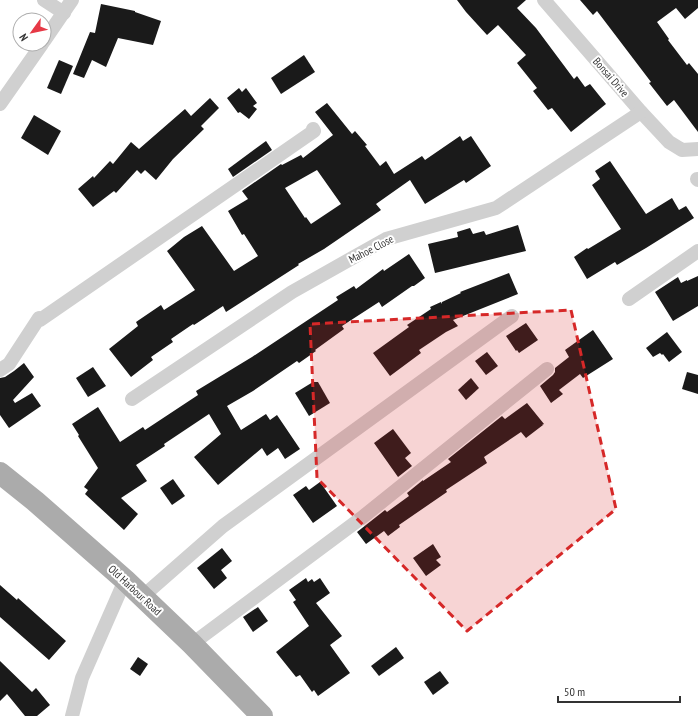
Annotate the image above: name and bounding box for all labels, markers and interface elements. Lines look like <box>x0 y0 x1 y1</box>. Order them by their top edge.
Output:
north arrow <box>12 12 52 52</box>
text: N <box>16 31 31 44</box>
street label: Bonsai Drive <box>590 54 632 100</box>
street label: Mahoe Close <box>346 232 396 266</box>
street label: Old Harbour Road <box>106 562 165 618</box>
scale bar <box>558 678 680 704</box>
text: 50 m <box>564 684 585 699</box>

